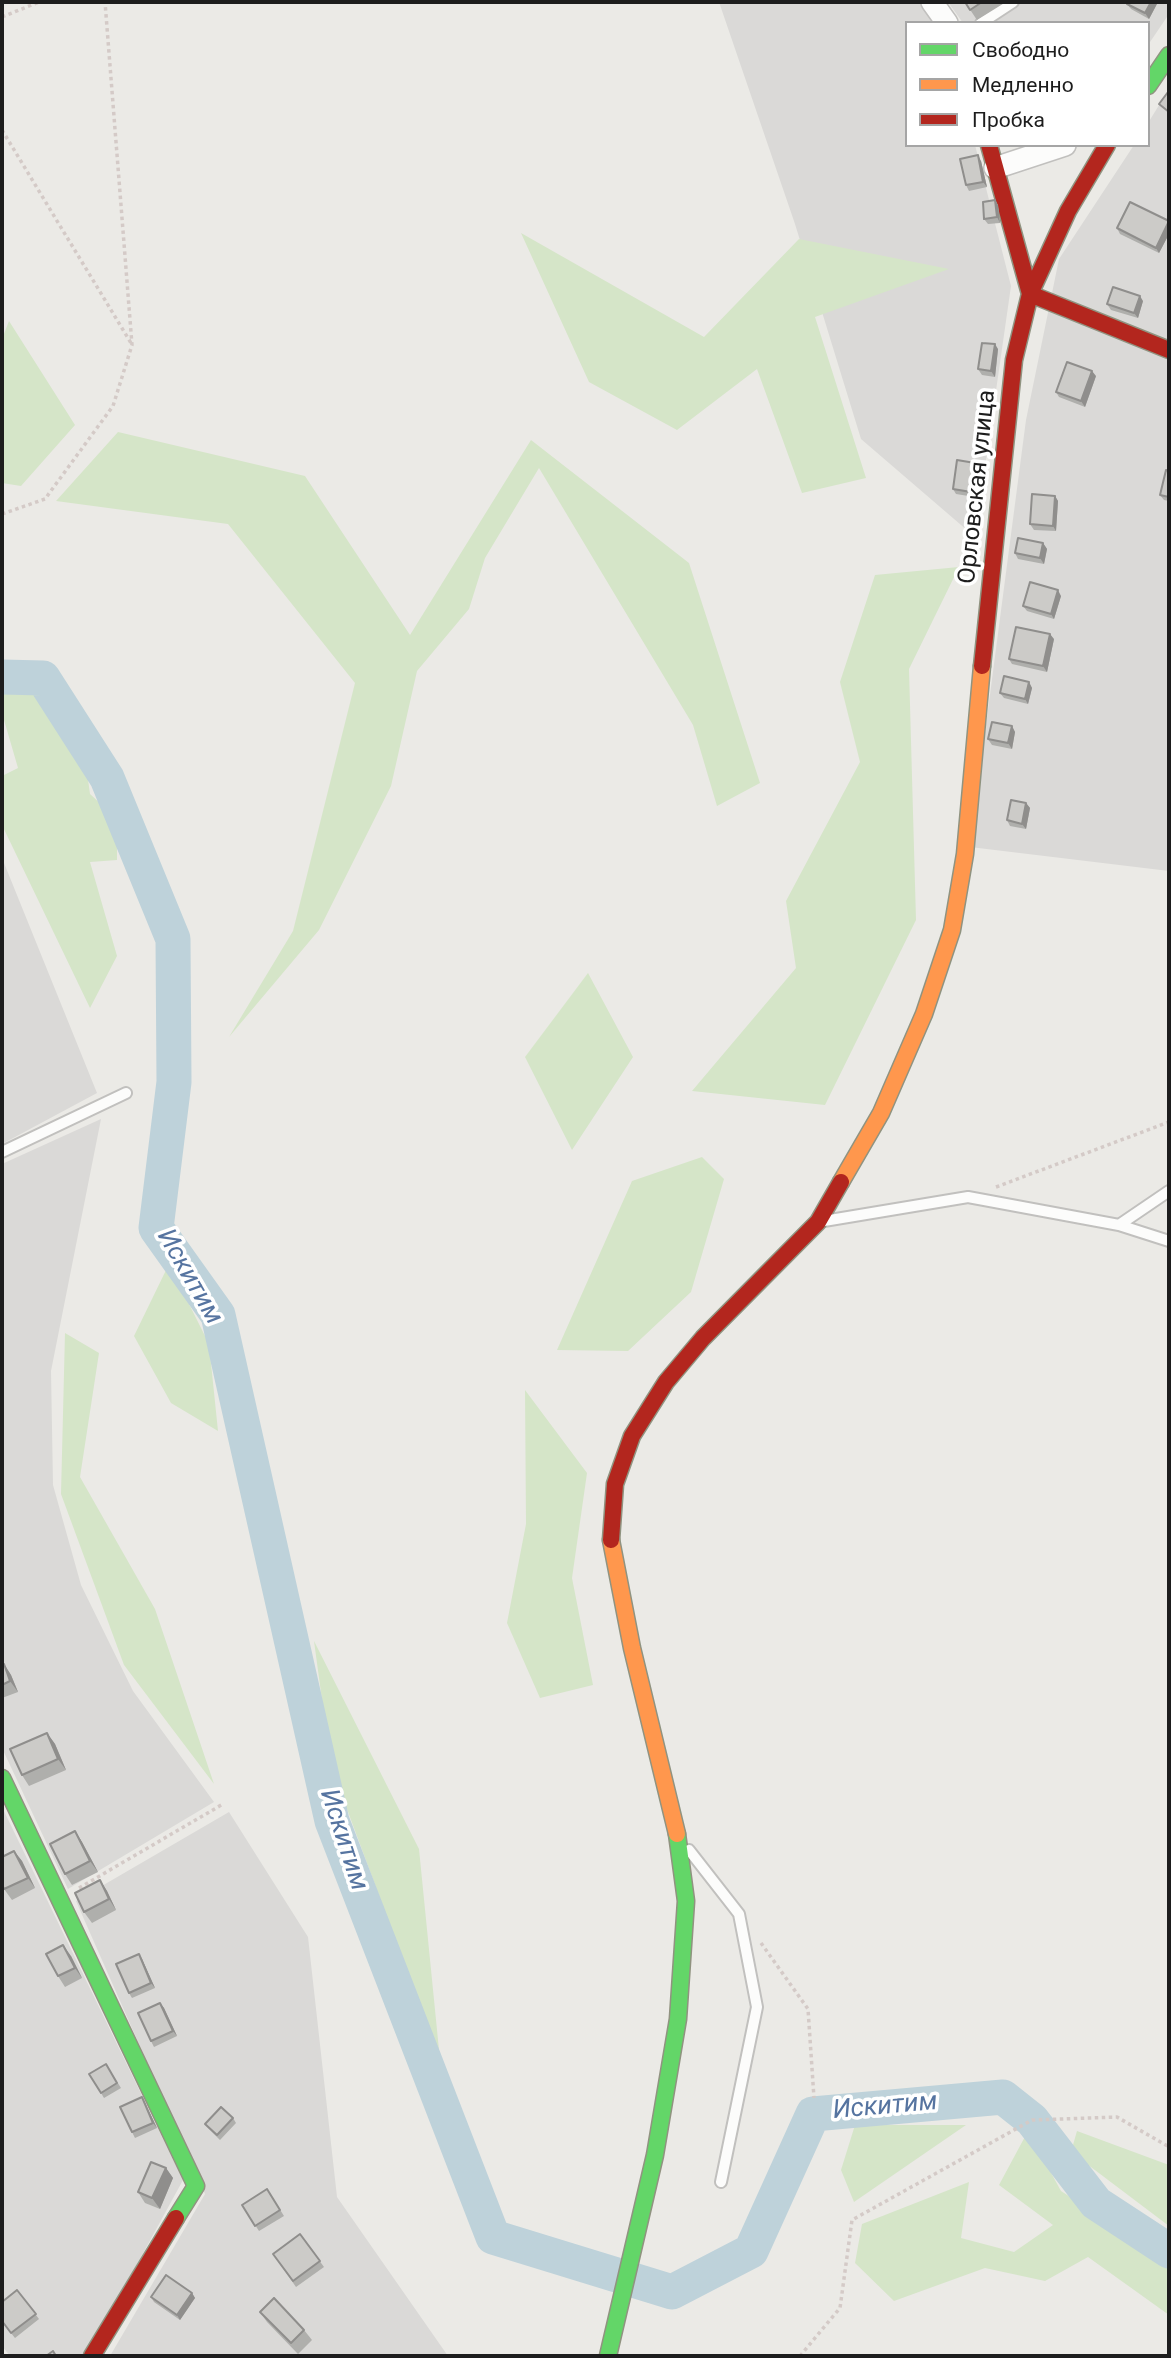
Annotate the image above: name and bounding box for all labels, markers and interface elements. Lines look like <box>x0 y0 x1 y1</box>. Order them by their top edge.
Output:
legend <box>905 21 1150 147</box>
text: Свободно <box>972 38 1069 62</box>
text: Медленно <box>972 73 1074 97</box>
text: Пробка <box>972 108 1045 132</box>
street label: Орловская улица <box>954 389 1002 585</box>
water label: Искитим <box>149 1224 229 1330</box>
water label: Искитим <box>312 1785 374 1895</box>
water label: Искитим <box>831 2087 939 2127</box>

